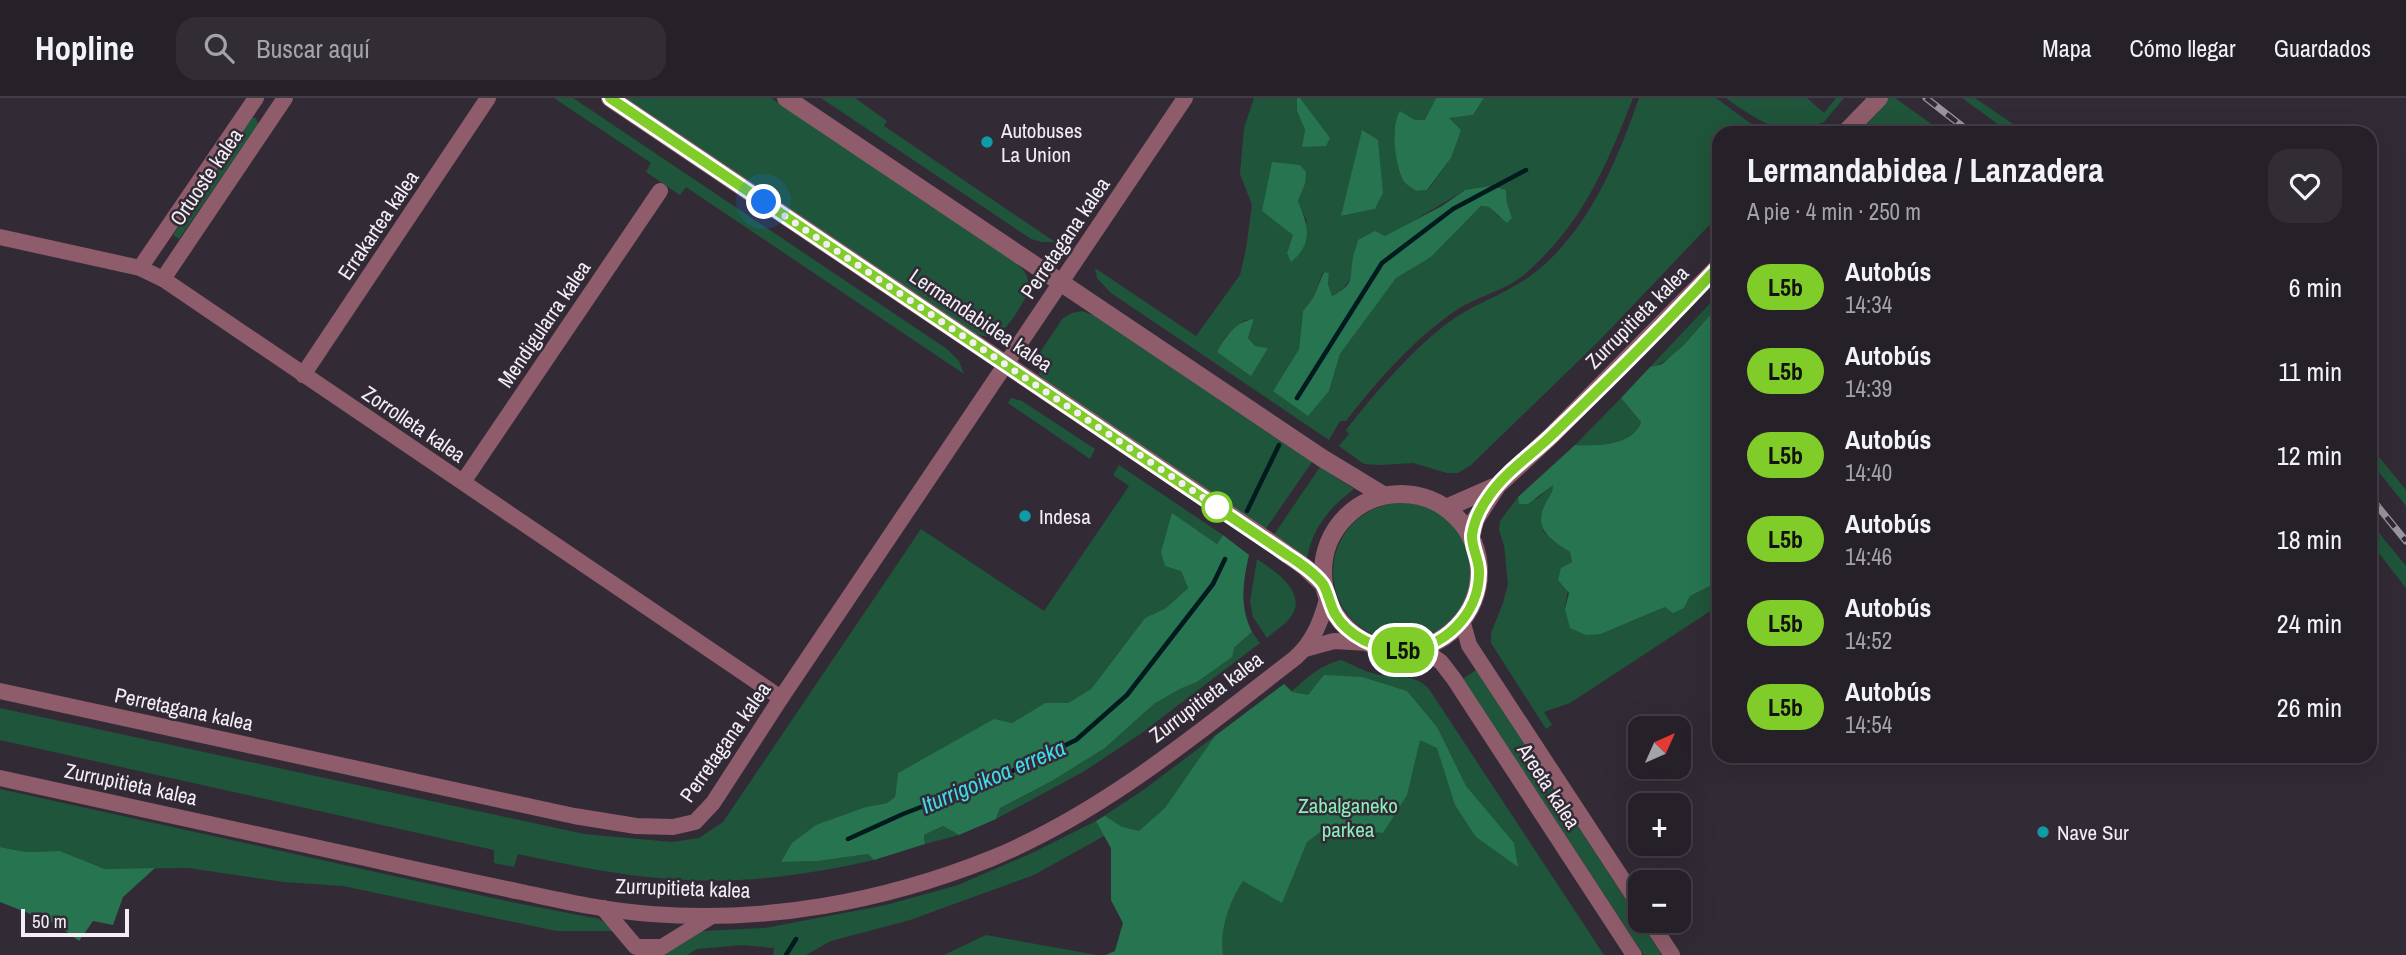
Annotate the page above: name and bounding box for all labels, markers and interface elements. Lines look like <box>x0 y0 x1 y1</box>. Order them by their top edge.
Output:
search box <box>176 17 666 80</box>
text: Hopline <box>35 26 134 70</box>
icon: search <box>200 29 238 67</box>
text: Buscar aquí <box>256 31 370 66</box>
text: Mapa <box>2042 32 2092 64</box>
text: Cómo llegar <box>2130 32 2236 64</box>
text: Guardados <box>2274 32 2371 64</box>
place label: Autobuses La Union <box>1000 116 1082 169</box>
street label: Ortuoste kalea <box>163 122 250 232</box>
marker: Autobuses La Union <box>979 134 995 150</box>
text: Lermandabidea / Lanzadera <box>1747 148 2103 192</box>
button: heart <box>2268 149 2342 223</box>
street label: Errakartea kalea <box>331 164 426 285</box>
street label: Perretagana kalea <box>1014 171 1117 304</box>
your location <box>746 184 781 219</box>
text: A pie · 4 min · 250 m <box>1747 196 1921 227</box>
street label: Mendigularra kalea <box>491 254 597 393</box>
text: Autobús <box>1845 254 1931 289</box>
street label: Zurrupitieta kalea <box>1579 259 1695 375</box>
street label: Lermandabidea kalea <box>904 261 1059 379</box>
text: 6 min <box>2289 270 2342 305</box>
text: L5b <box>1768 271 1803 303</box>
text: 14:34 <box>1845 289 1892 320</box>
text: Autobús <box>1845 338 1931 373</box>
text: 11 min <box>2278 354 2342 389</box>
text: L5b <box>1768 355 1803 387</box>
text: 14:39 <box>1845 373 1892 404</box>
street label: Zorrolleta kalea <box>357 379 472 469</box>
text: Autobús <box>1845 422 1931 457</box>
text: 12 min <box>2277 438 2342 473</box>
text: L5b <box>1768 439 1803 471</box>
text: 14:40 <box>1845 457 1892 488</box>
unlabelled marker <box>1202 492 1232 522</box>
place label: Indesa <box>1039 502 1091 531</box>
text: Autobús <box>1845 506 1931 541</box>
marker: Indesa <box>1017 508 1033 524</box>
text: 18 min <box>2277 522 2342 557</box>
text: L5b <box>1768 523 1803 555</box>
text: 14:46 <box>1845 541 1892 572</box>
text: Autobús <box>1845 590 1931 625</box>
text: 24 min <box>2277 606 2342 641</box>
text: L5b <box>1768 607 1803 639</box>
text: 14:52 <box>1845 625 1892 656</box>
line badge: L5b <box>1363 627 1443 673</box>
text: L5b <box>1386 634 1421 666</box>
street label: Zurrupitieta kalea <box>1143 645 1269 749</box>
text: Autobús <box>1845 674 1931 709</box>
street label: Perretagana kalea <box>673 676 777 808</box>
street label: Perretagana kalea <box>112 680 256 738</box>
text: 26 min <box>2277 690 2342 725</box>
text: L5b <box>1768 691 1803 723</box>
text: 14:54 <box>1845 709 1892 740</box>
north arrow <box>1628 716 1690 779</box>
map controls <box>1628 716 1691 933</box>
water label: Iturrigoikoa erreka <box>916 732 1070 820</box>
street label: Areeta kalea <box>1510 737 1588 835</box>
street label: Zurrupitieta kalea <box>62 756 200 812</box>
park label: Zabalganeko parkea <box>1298 791 1398 844</box>
button: + <box>1628 793 1691 856</box>
place label: Nave Sur <box>2057 818 2129 847</box>
marker: Nave Sur <box>2035 824 2051 840</box>
button: − <box>1628 870 1691 933</box>
street label: Zurrupitieta kalea <box>615 871 751 905</box>
scale bar <box>21 906 130 938</box>
text: 50 m <box>32 908 67 934</box>

